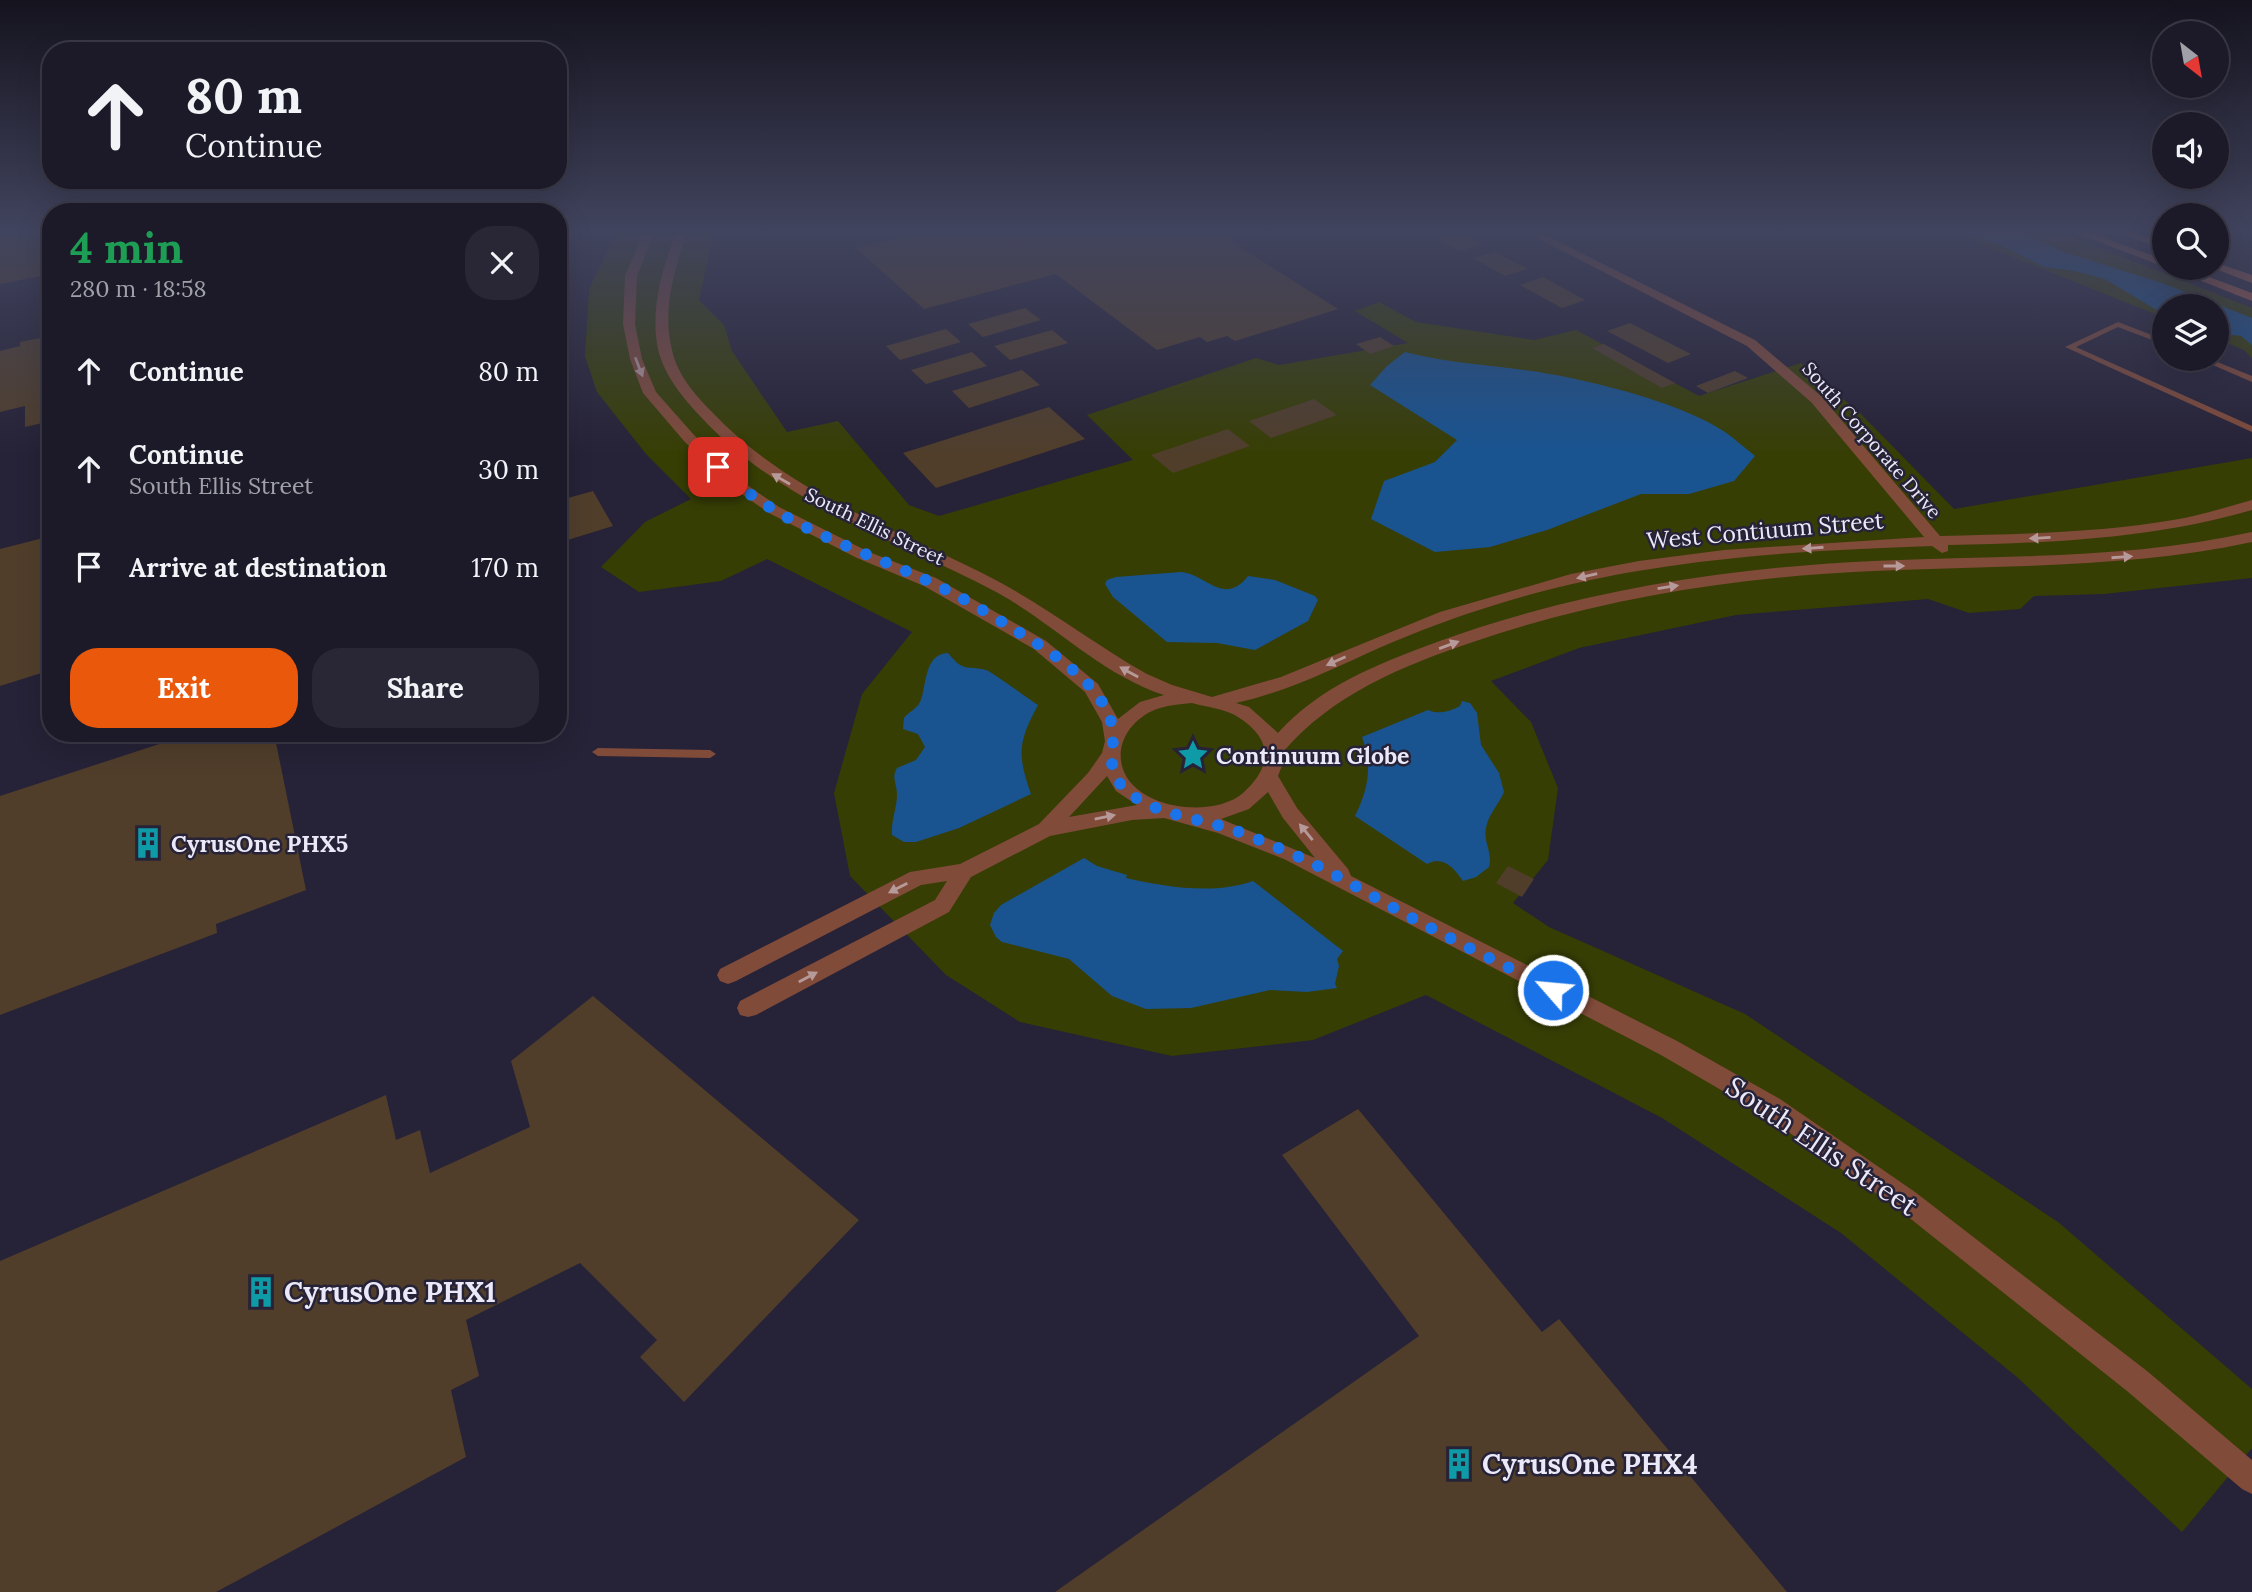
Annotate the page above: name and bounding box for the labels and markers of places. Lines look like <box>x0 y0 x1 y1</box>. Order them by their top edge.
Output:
pin <box>688 437 748 497</box>
place icon: Continuum Globe <box>1176 738 1210 772</box>
place label: Continuum Globe <box>1216 741 1409 770</box>
building icon: CyrusOne PHX5 <box>131 826 165 860</box>
place label: CyrusOne PHX5 <box>171 829 348 858</box>
place label: CyrusOne PHX1 <box>284 1274 496 1310</box>
building icon: CyrusOne PHX1 <box>244 1275 278 1309</box>
place label: CyrusOne PHX4 <box>1482 1446 1698 1482</box>
building icon: CyrusOne PHX4 <box>1442 1447 1476 1481</box>

